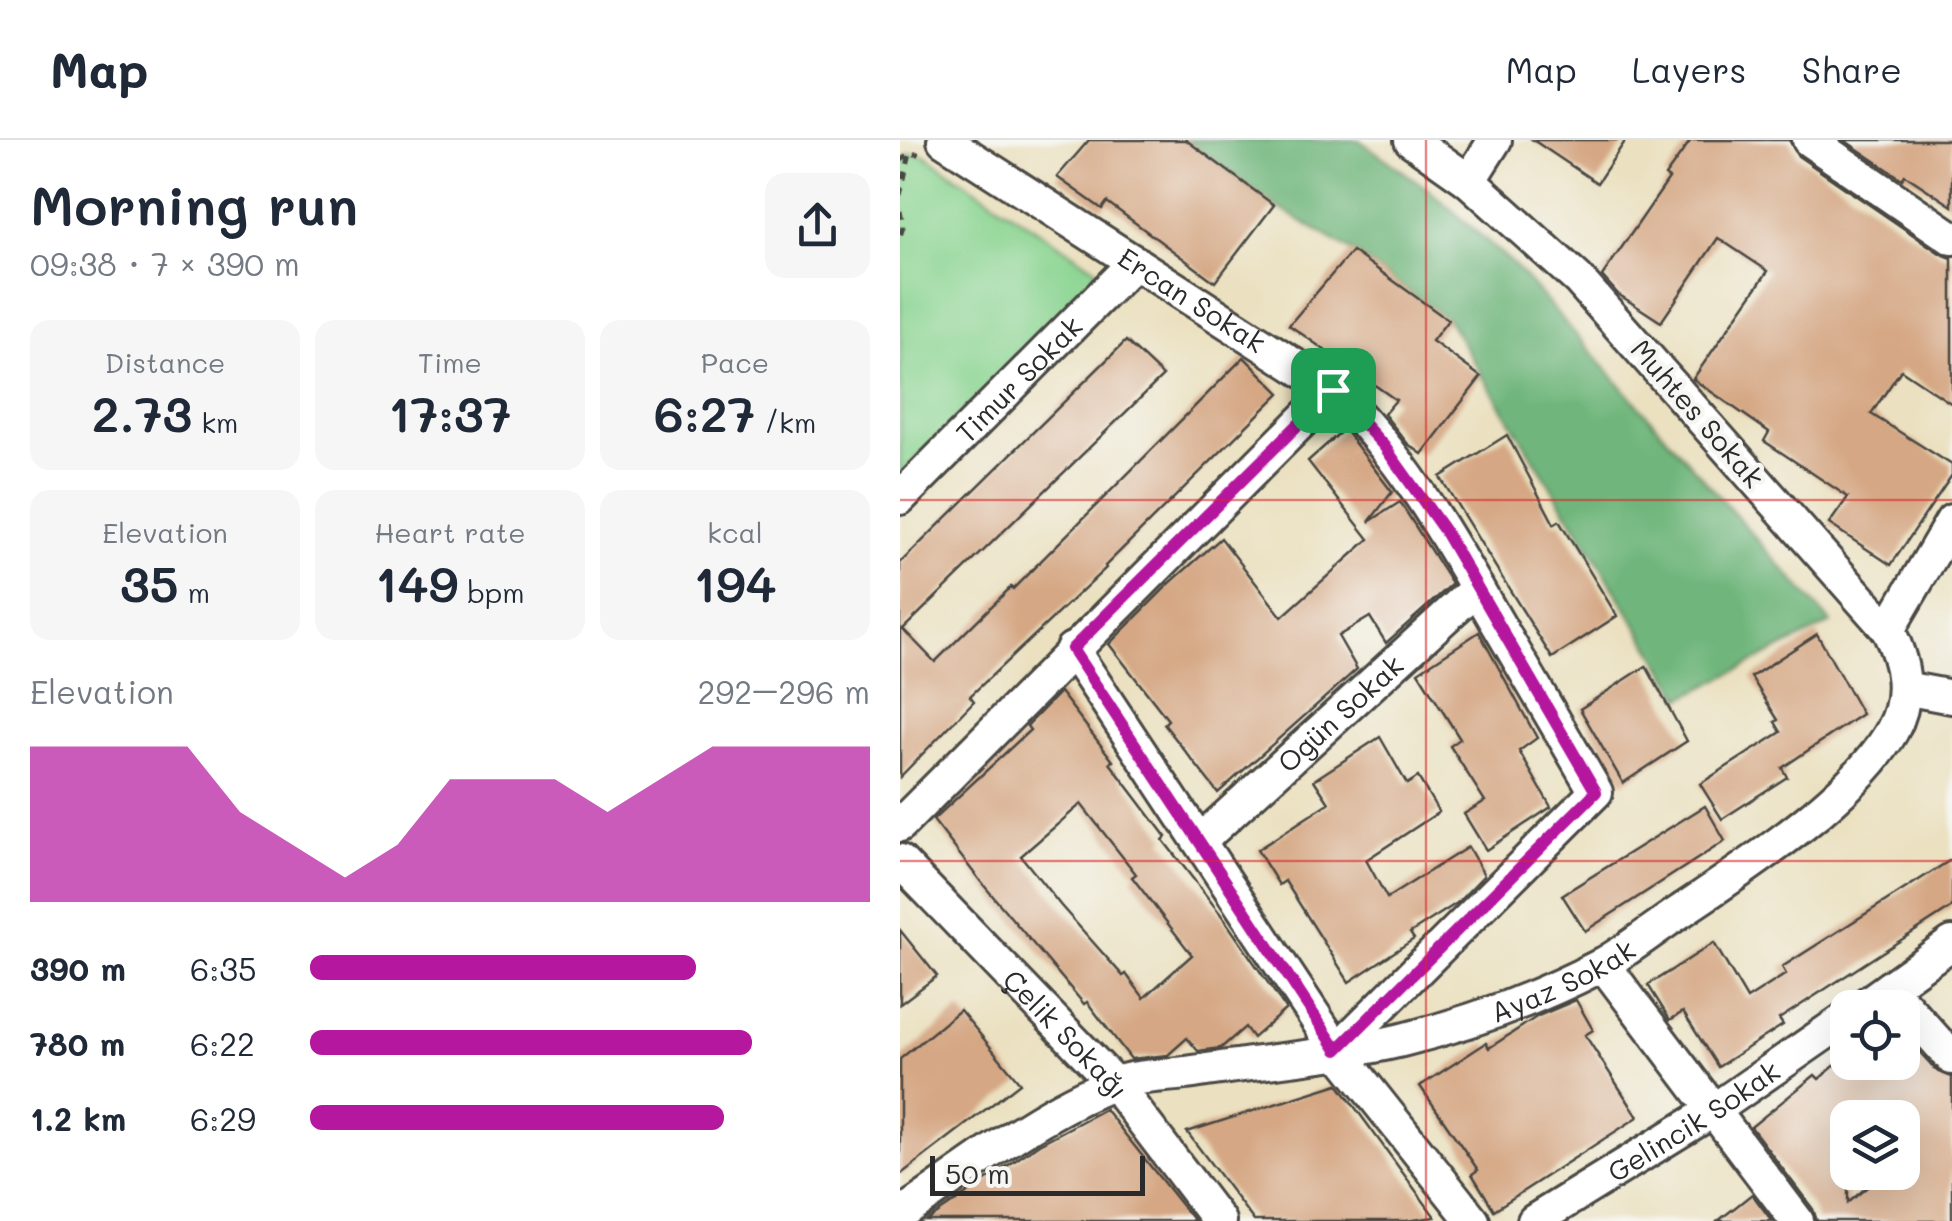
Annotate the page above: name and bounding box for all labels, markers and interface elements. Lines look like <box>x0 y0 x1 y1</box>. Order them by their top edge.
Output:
text: Map <box>50 38 149 100</box>
text: Map <box>1505 46 1577 92</box>
text: Layers <box>1632 46 1747 92</box>
text: Share <box>1802 46 1902 92</box>
text: Morning run <box>30 168 358 240</box>
button: share <box>765 173 870 278</box>
street label: Ercan Sokak <box>1112 239 1273 360</box>
text: 09:38 · 7 × 390 m <box>30 242 300 284</box>
street label: Timur Sokak <box>948 308 1089 450</box>
street label: Muhtes Sokak <box>1624 331 1772 495</box>
text: Distance <box>105 344 225 380</box>
text: Time <box>418 344 482 380</box>
text: Pace <box>701 344 769 380</box>
pin <box>1291 348 1376 433</box>
icon: arrive <box>1306 363 1361 418</box>
text: 2.73 <box>92 380 192 446</box>
text: 17:37 <box>388 380 512 446</box>
text: 6:27 <box>654 380 755 446</box>
text: km <box>192 404 238 440</box>
text: /km <box>755 404 816 440</box>
text: Elevation <box>102 514 228 550</box>
text: Heart rate <box>374 514 526 550</box>
text: kcal <box>707 514 763 550</box>
text: 35 <box>120 550 179 616</box>
text: 149 <box>375 550 458 616</box>
text: 194 <box>694 550 777 616</box>
text: m <box>179 574 210 610</box>
text: bpm <box>458 574 525 610</box>
street label: Ogün Sokak <box>1269 647 1410 780</box>
text: Elevation <box>30 670 174 712</box>
text: 292–296 m <box>697 670 870 712</box>
street label: Ayaz Sokak <box>1486 931 1642 1030</box>
text: 390 m <box>30 947 126 989</box>
text: 6:35 <box>190 947 257 989</box>
street label: Çelik Sokağı <box>996 961 1137 1106</box>
map controls <box>1830 990 1920 1190</box>
button: locate <box>1830 990 1920 1080</box>
text: 780 m <box>30 1022 125 1064</box>
text: 6:22 <box>190 1022 255 1064</box>
street label: Gelincik Sokak <box>1600 1052 1786 1190</box>
text: 1.2 km <box>30 1097 126 1139</box>
text: 6:29 <box>190 1097 256 1139</box>
button: layers <box>1830 1100 1920 1190</box>
scale bar <box>930 1151 1145 1196</box>
text: 50 m <box>945 1155 1010 1191</box>

